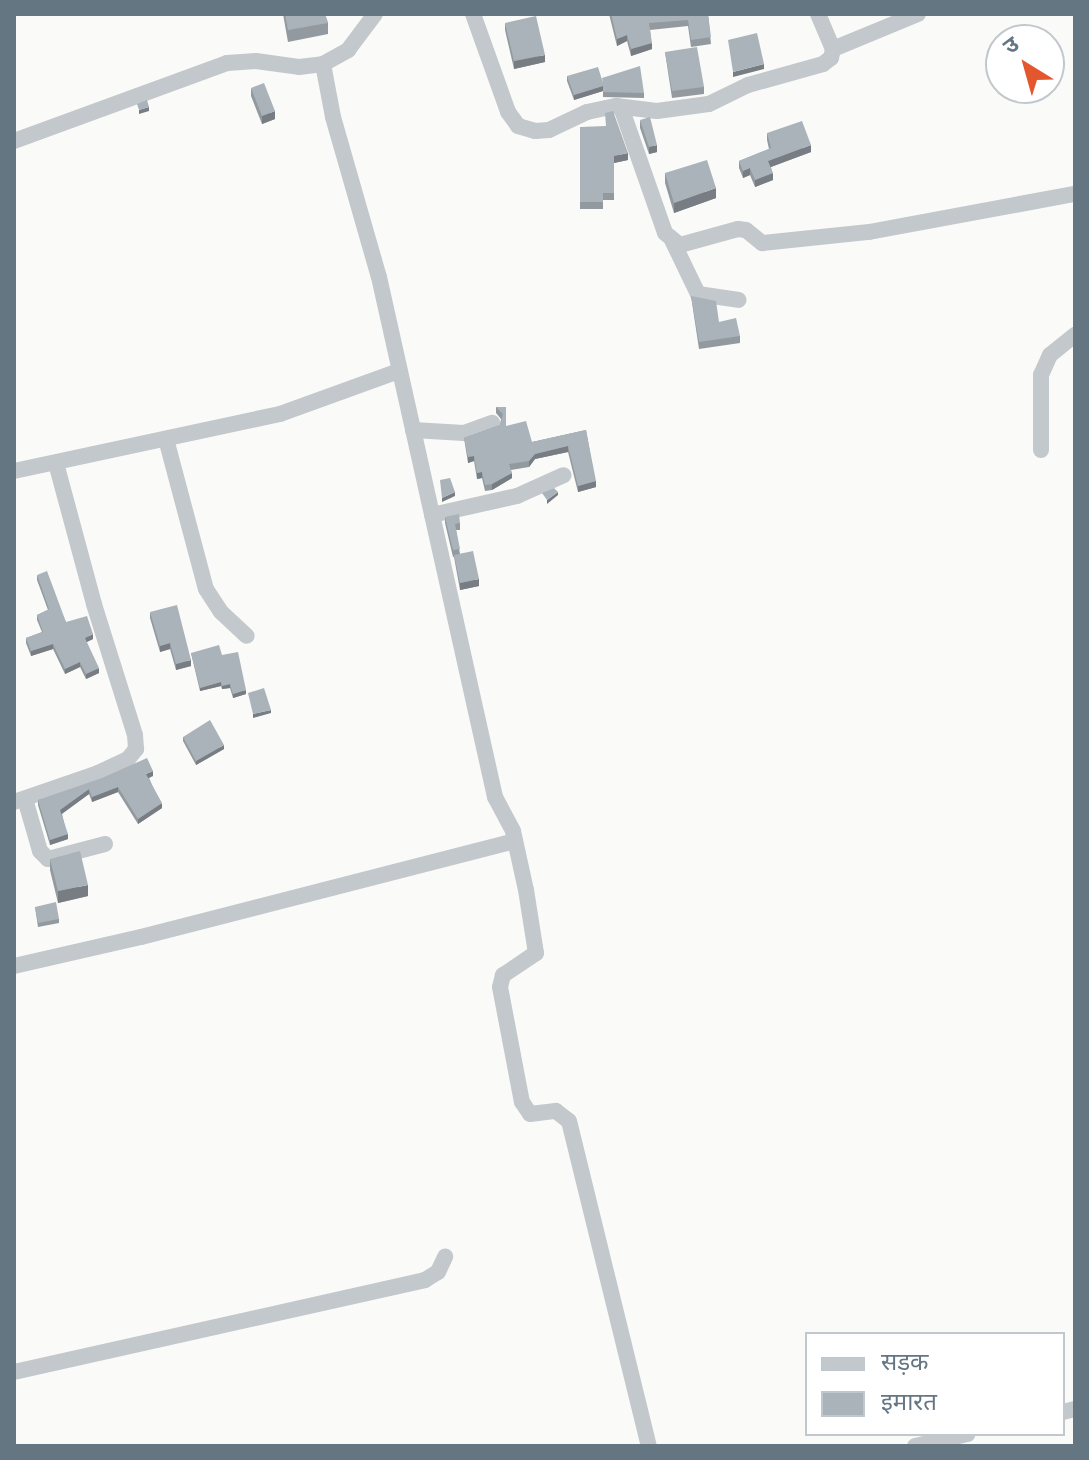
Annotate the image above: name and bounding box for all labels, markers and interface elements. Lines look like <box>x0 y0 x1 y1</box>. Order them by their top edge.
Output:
north arrow <box>985 24 1065 104</box>
text: उ <box>998 31 1025 61</box>
legend <box>805 1332 1065 1436</box>
text: सड़क <box>881 1348 929 1377</box>
text: इमारत <box>881 1388 937 1417</box>

